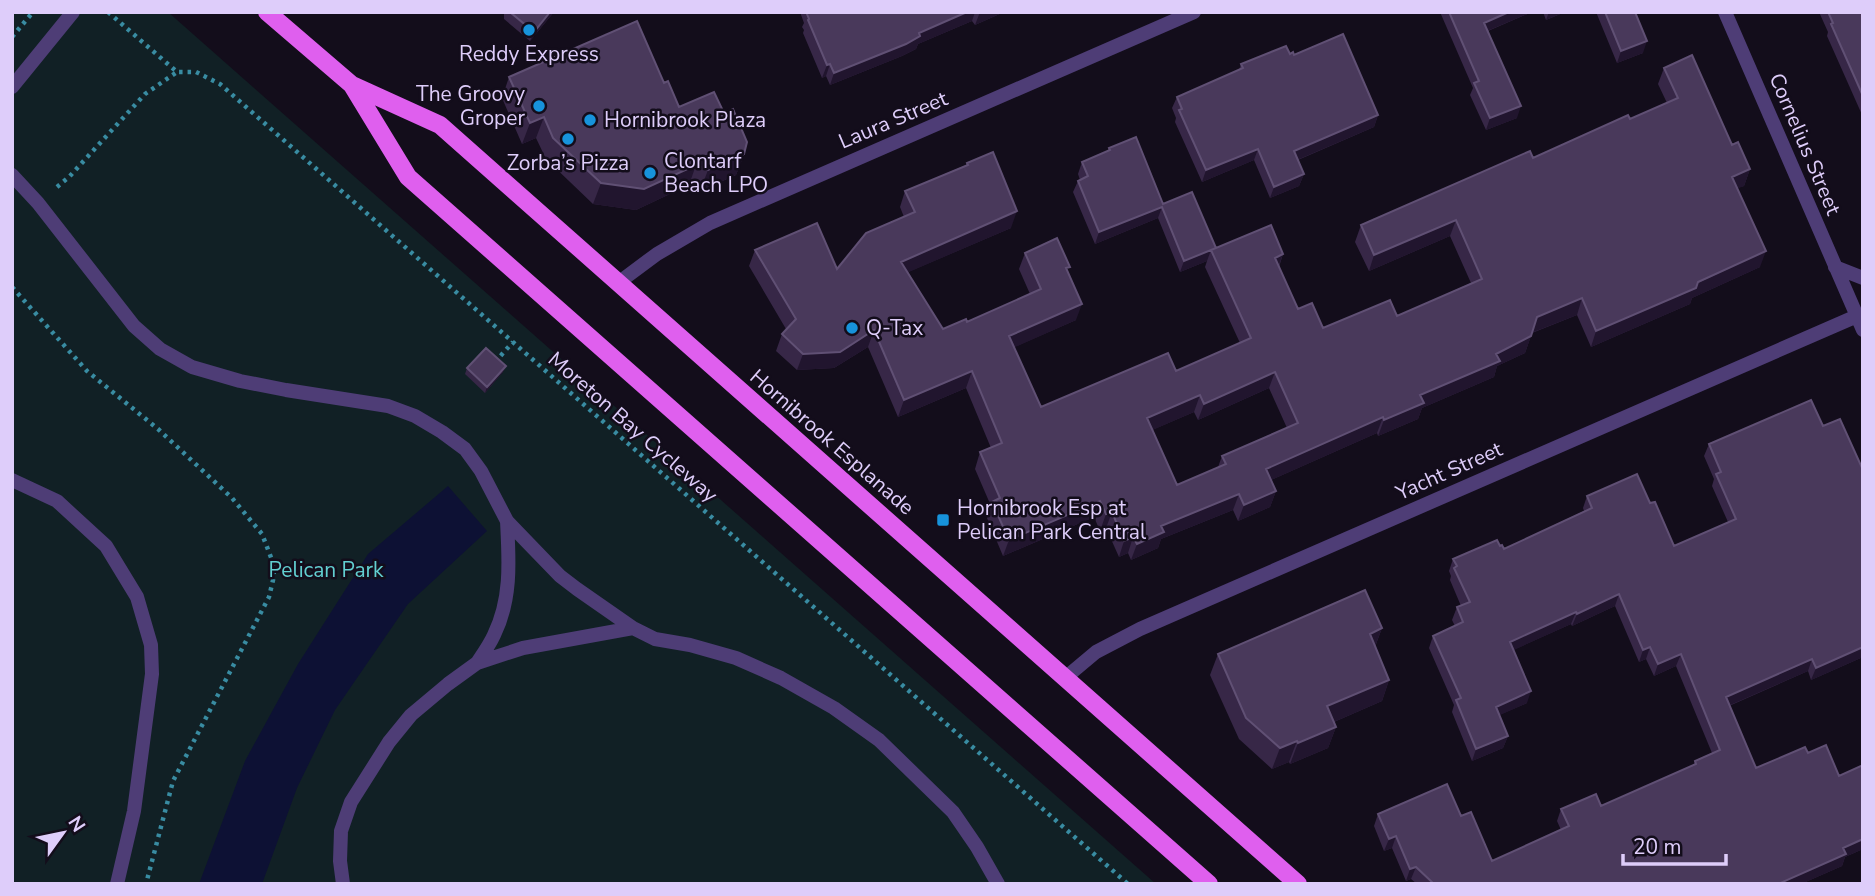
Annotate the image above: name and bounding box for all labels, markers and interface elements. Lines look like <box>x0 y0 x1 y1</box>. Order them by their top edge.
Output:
marker: Reddy Express <box>521 22 537 38</box>
place label: Reddy Express <box>459 40 599 68</box>
street label: Cornelius Street <box>1763 69 1848 220</box>
place label: The Groovy Groper <box>416 80 525 132</box>
street label: Laura Street <box>834 84 952 155</box>
marker: The Groovy Groper <box>531 98 547 114</box>
place label: Hornibrook Plaza <box>604 106 766 134</box>
marker: Hornibrook Plaza <box>582 112 598 128</box>
marker: Zorba’s Pizza <box>560 131 576 147</box>
place label: Clontarf Beach LPO <box>664 147 768 199</box>
place label: Zorba’s Pizza <box>507 149 629 177</box>
marker: Clontarf Beach LPO <box>642 165 658 181</box>
place label: Q-Tax <box>866 314 923 342</box>
marker: Q-Tax <box>844 320 860 336</box>
street label: Moreton Bay Cycleway <box>542 345 724 509</box>
street label: Hornibrook Esplanade <box>744 363 920 521</box>
street label: Yacht Street <box>1390 435 1507 507</box>
place label: Hornibrook Esp at Pelican Park Central <box>957 494 1147 546</box>
marker: Hornibrook Esp at Pelican Park Central <box>935 512 951 528</box>
park label: Pelican Park <box>268 556 384 584</box>
north arrow <box>28 798 98 868</box>
text: N <box>62 811 91 837</box>
scale bar <box>1623 822 1726 866</box>
text: 20 m <box>1633 833 1682 861</box>

